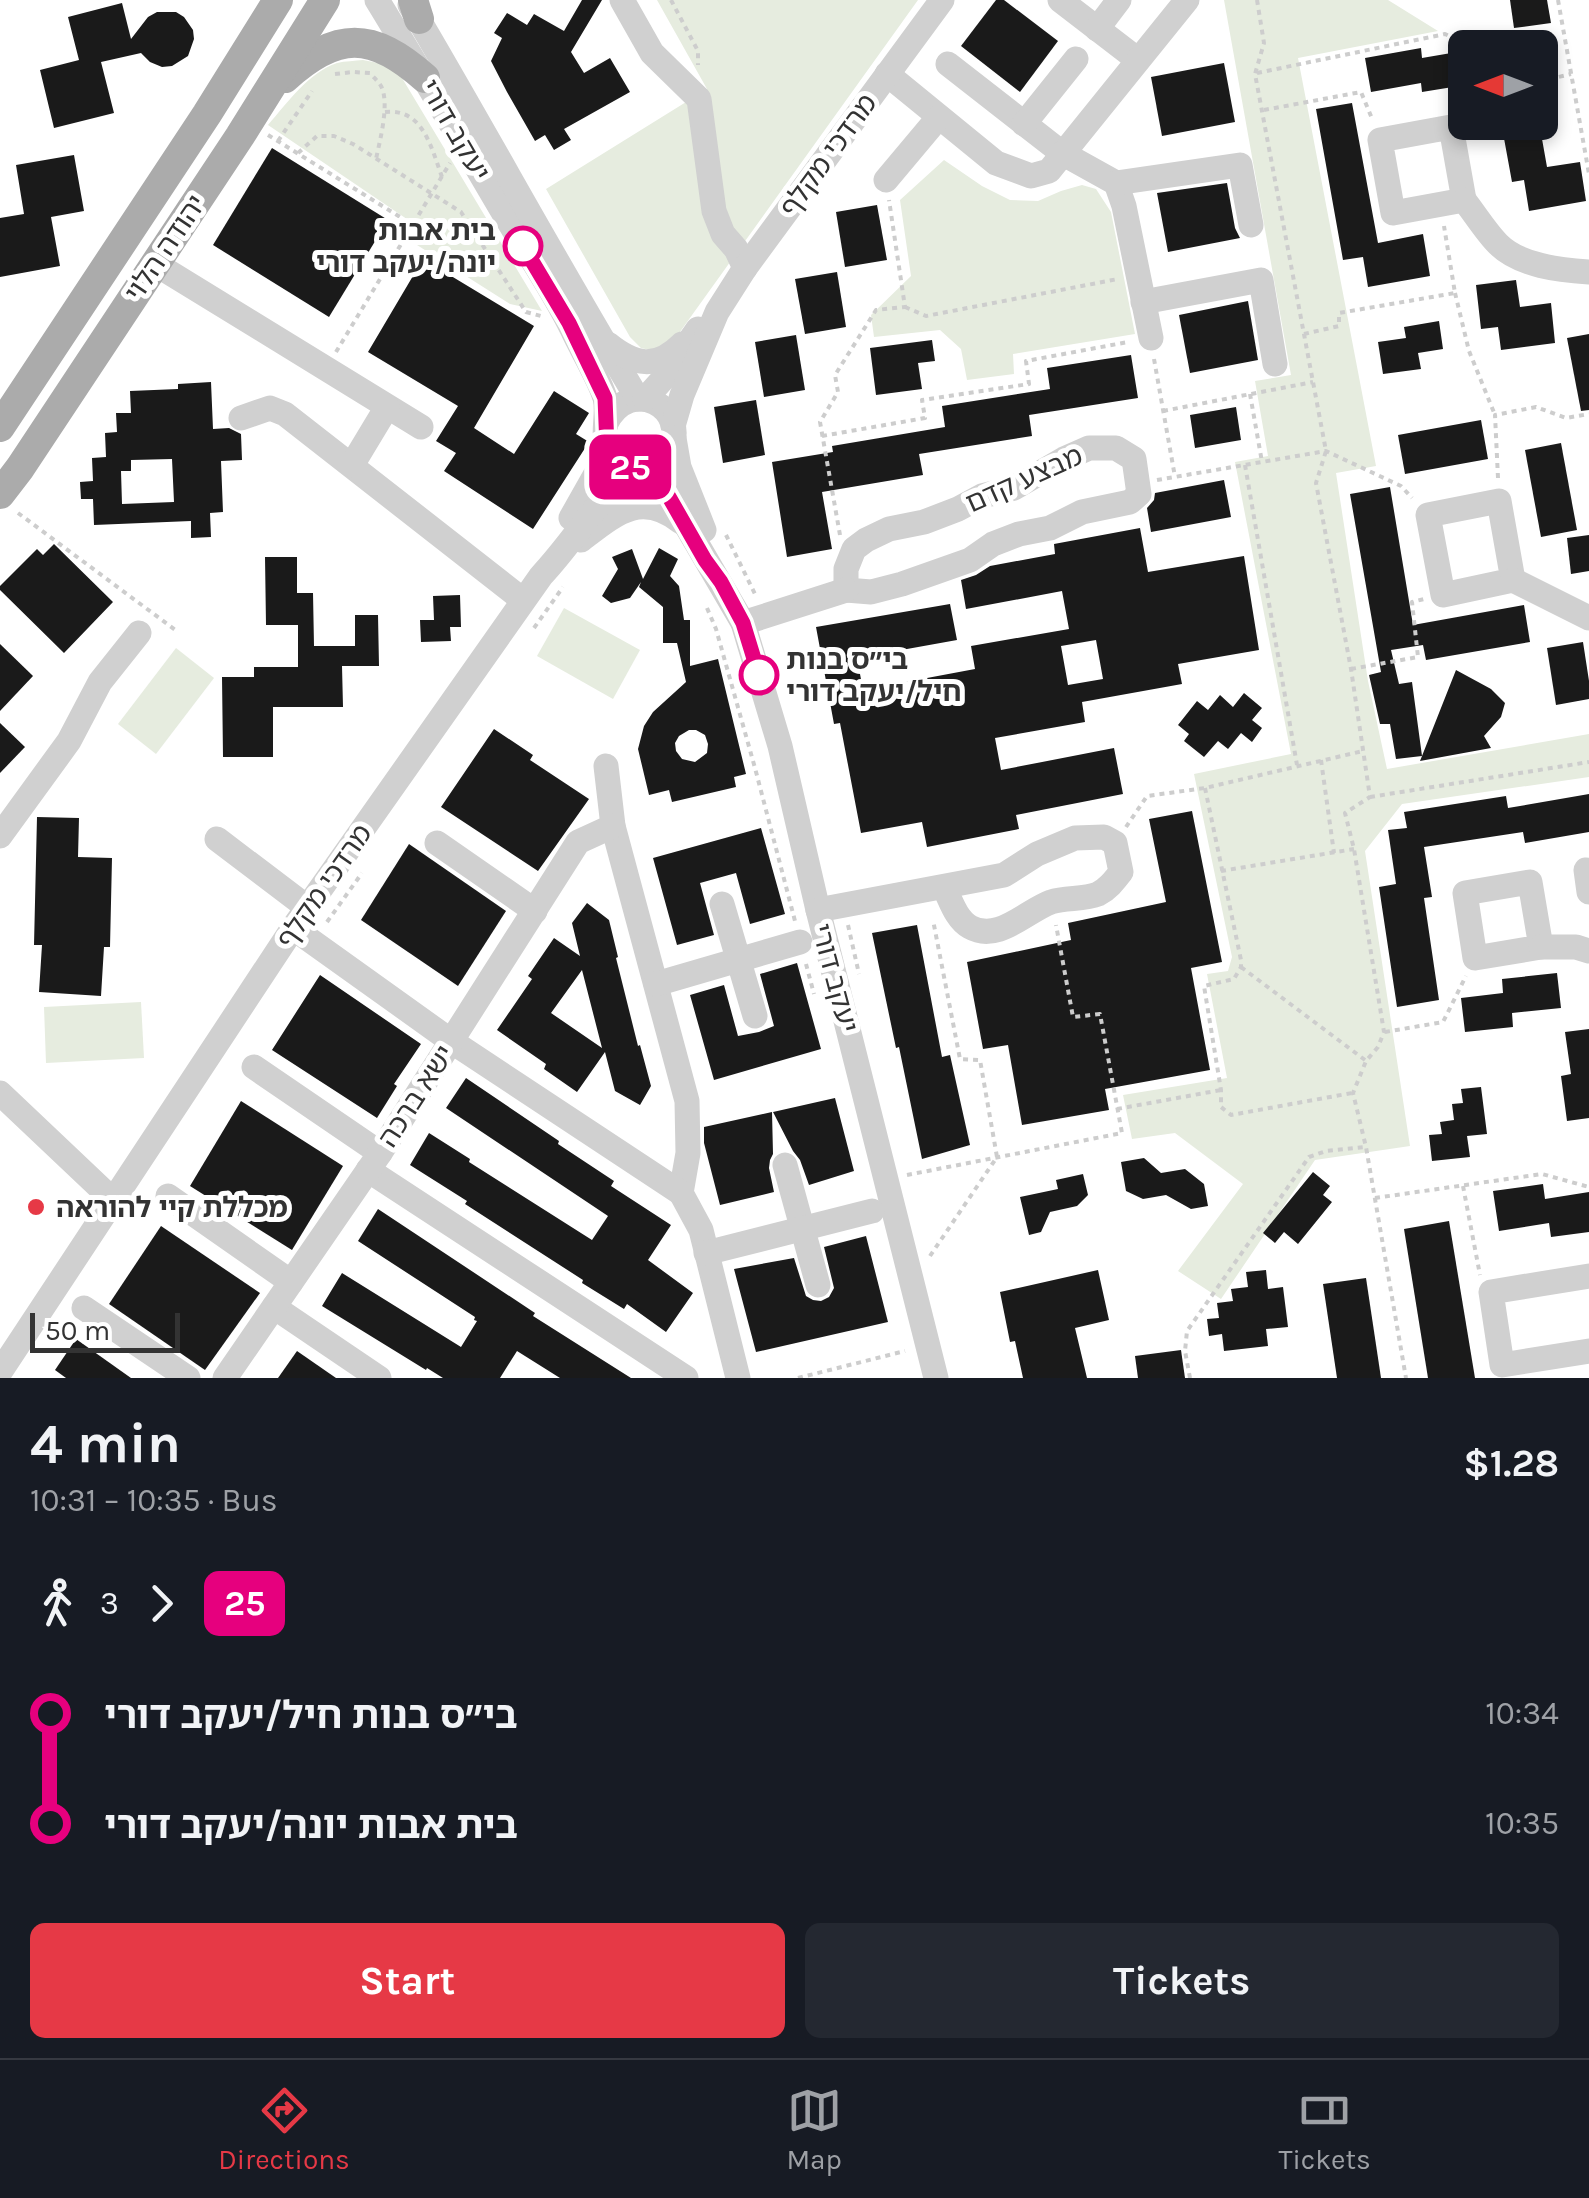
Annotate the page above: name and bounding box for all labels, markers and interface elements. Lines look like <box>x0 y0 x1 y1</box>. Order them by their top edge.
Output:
north arrow <box>1448 30 1558 140</box>
map controls <box>1448 30 1558 140</box>
street label: יעקב דורי <box>413 74 497 186</box>
street label: מרדכי מקלף <box>772 87 884 223</box>
street label: יהודה הלוי <box>117 188 213 308</box>
place label: בית אבות יונה/יעקב דורי <box>316 214 496 279</box>
marker: בית אבות יונה/יעקב דורי <box>504 227 542 265</box>
line badge: 25 <box>585 434 675 500</box>
street label: מבצע קדם <box>960 439 1088 519</box>
text: 25 <box>609 447 651 488</box>
place label: בי״ס בנות חיל/יעקב דורי <box>786 643 962 708</box>
marker: בי״ס בנות חיל/יעקב דורי <box>740 656 778 694</box>
street label: מרדכי מקלף <box>269 818 379 954</box>
street label: יעקב דורי <box>805 920 865 1036</box>
street label: ישא ברכה <box>371 1039 461 1153</box>
place label: מכללת קיי להוראה <box>56 1191 288 1224</box>
marker: מכללת קיי להוראה <box>25 1196 47 1218</box>
scale bar <box>30 1308 180 1352</box>
text: 50 m <box>45 1314 110 1347</box>
text: 4 min <box>30 1412 181 1476</box>
text: $1.28 <box>1464 1441 1559 1486</box>
text: 10:31 – 10:35 · Bus <box>30 1482 278 1519</box>
icon: walk <box>30 1576 85 1631</box>
icon: forward <box>134 1576 189 1631</box>
text: 25 <box>224 1583 265 1624</box>
text: 3 <box>100 1585 119 1622</box>
text: בי״ס בנות חיל/יעקב דורי <box>104 1693 518 1738</box>
text: 10:34 <box>1485 1695 1559 1732</box>
text: בית אבות יונה/יעקב דורי <box>104 1803 518 1848</box>
text: 10:35 <box>1485 1805 1559 1842</box>
button: Start <box>30 1923 785 2038</box>
button: Tickets <box>805 1923 1559 2038</box>
tab: Directions <box>218 2083 350 2176</box>
tab: Map <box>786 2083 842 2176</box>
tab: Tickets <box>1278 2083 1371 2176</box>

